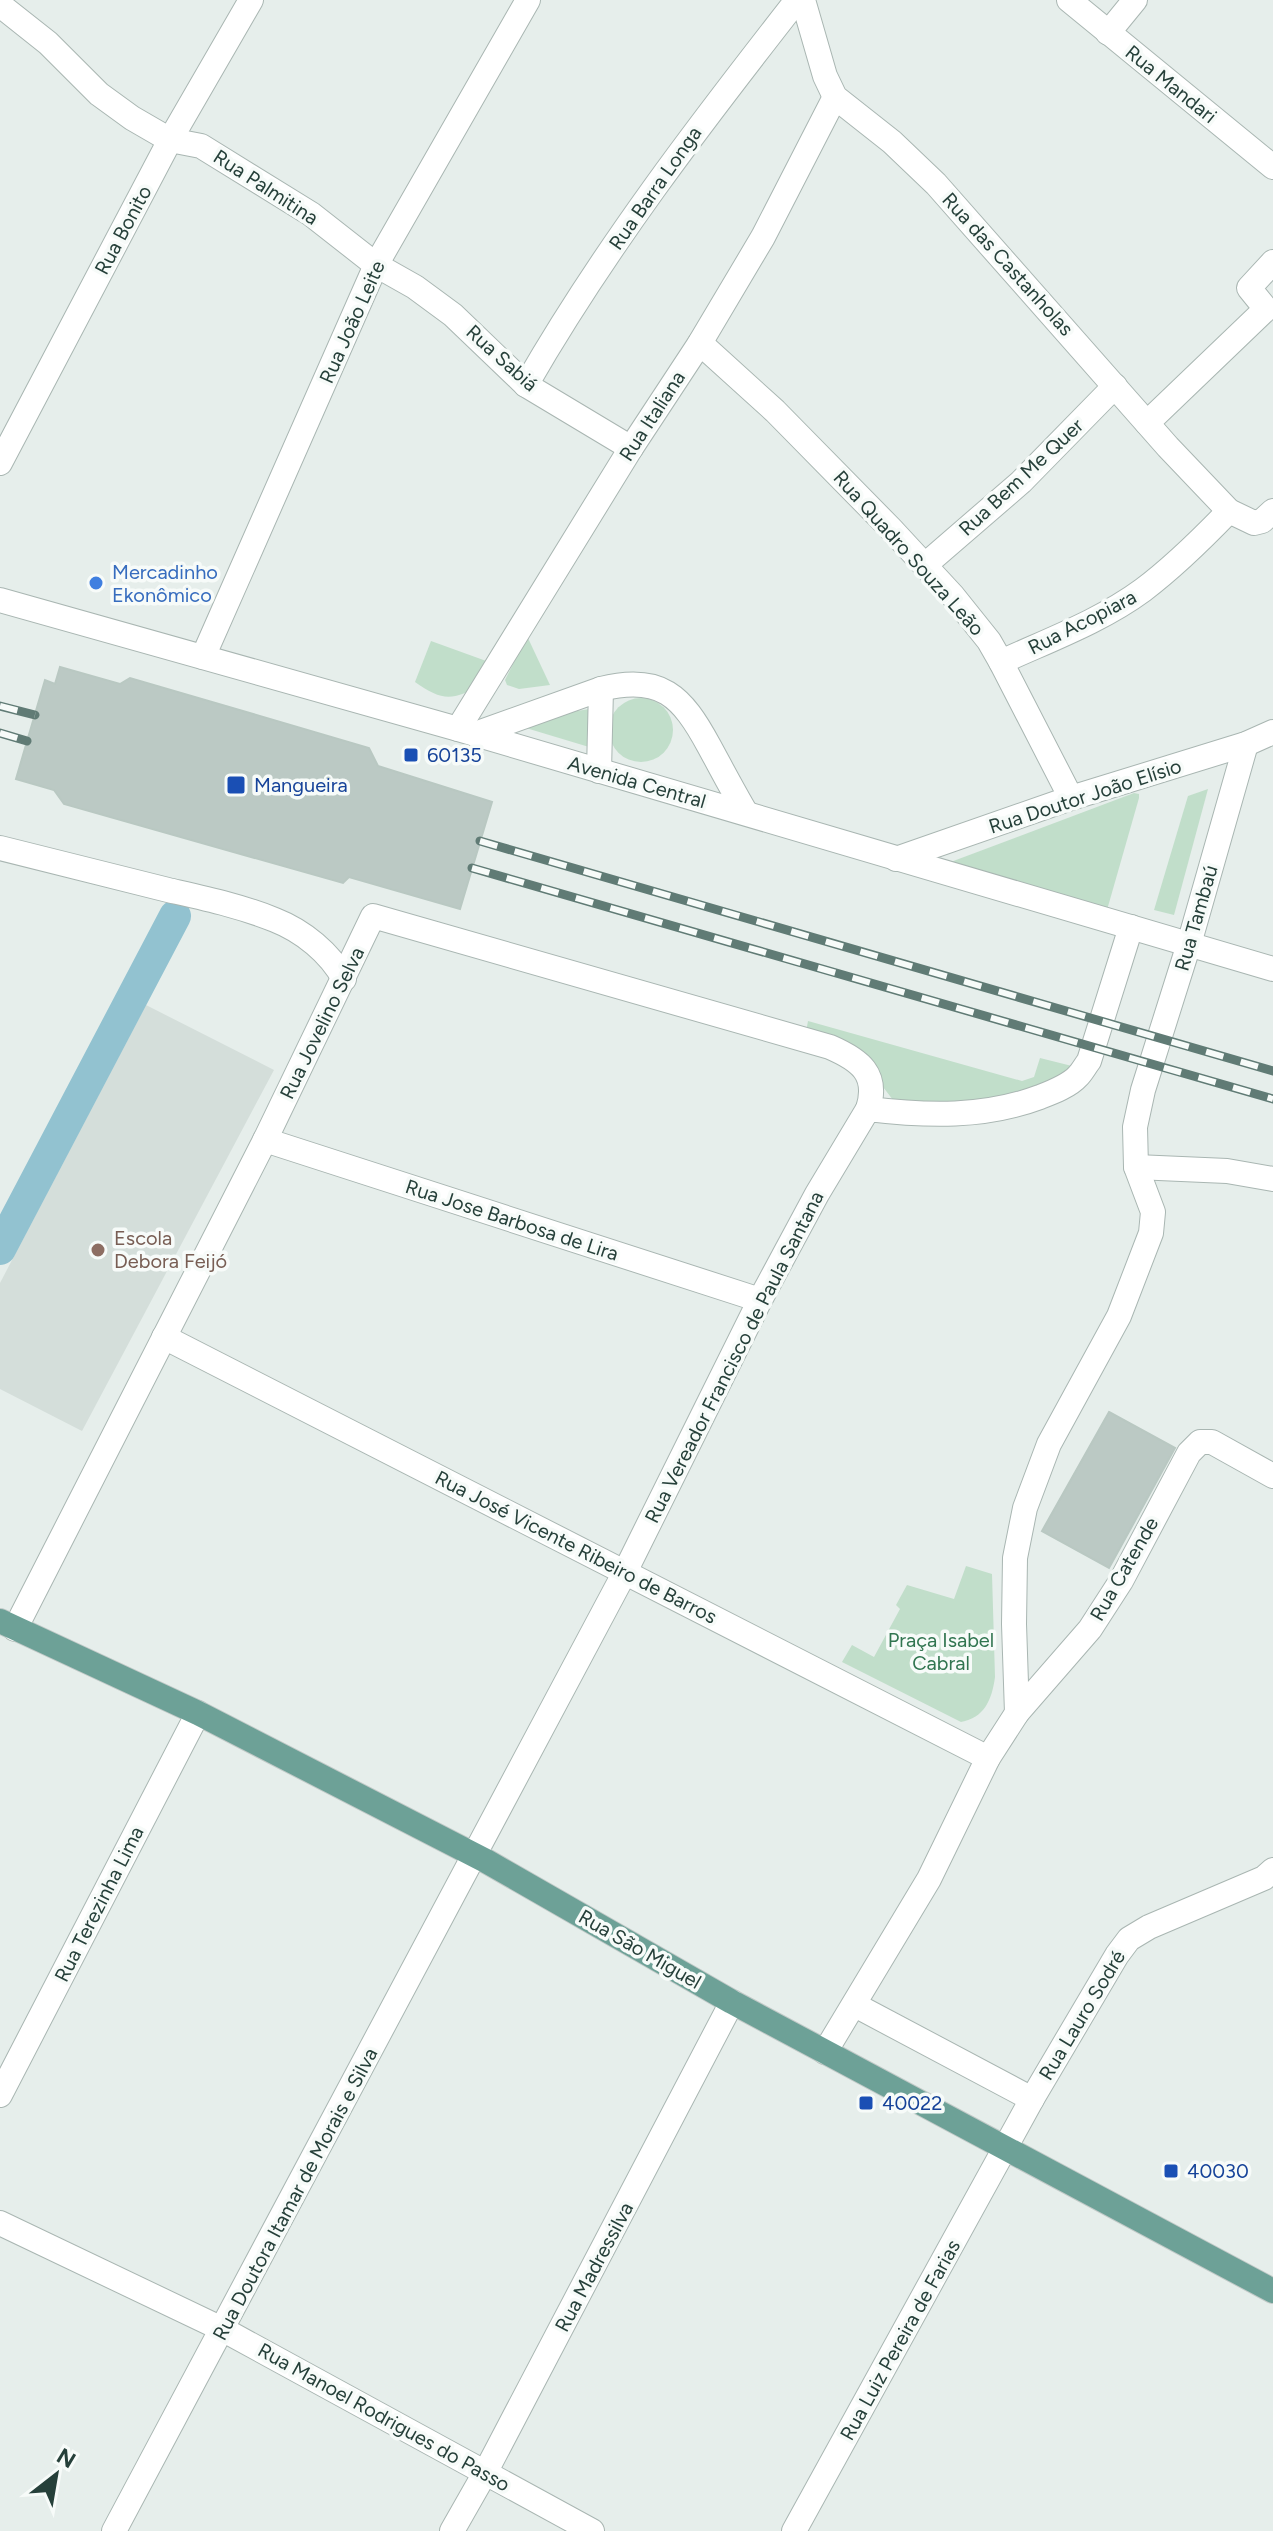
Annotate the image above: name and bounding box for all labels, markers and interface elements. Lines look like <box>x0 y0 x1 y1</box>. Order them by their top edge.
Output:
street label: Rua Mandari <box>1121 40 1221 128</box>
street label: Rua Barra Longa <box>604 122 706 254</box>
street label: Rua Palmitina <box>209 144 323 230</box>
street label: Rua Bonito <box>90 181 156 279</box>
street label: Rua das Castanholas <box>937 187 1079 341</box>
street label: Rua João Leite <box>314 257 390 387</box>
street label: Rua Sabiá <box>461 320 543 396</box>
street label: Rua Italiana <box>614 366 690 466</box>
street label: Rua Bem Me Quer <box>954 413 1088 541</box>
street label: Rua Quadro Souza Leão <box>829 465 989 641</box>
place label: Mercadinho Ekonômico <box>112 560 218 607</box>
marker: Mercadinho Ekonômico <box>87 574 105 592</box>
street label: Rua Acopiara <box>1024 584 1140 660</box>
place label: 60135 <box>427 743 482 767</box>
marker: 60135 <box>402 746 420 764</box>
street label: Avenida Central <box>565 751 709 813</box>
street label: Rua Doutor João Elísio <box>986 753 1184 839</box>
place label: Mangueira <box>254 773 348 797</box>
marker: Mangueira <box>225 774 247 796</box>
street label: Rua Tambaú <box>1169 862 1223 974</box>
street label: Rua Jovelino Selva <box>275 943 369 1103</box>
street label: Rua Jose Barbosa de Lira <box>403 1174 621 1266</box>
street label: Rua Vereador Francisco de Paula Santana <box>640 1187 828 1527</box>
place label: Escola Debora Feijó <box>114 1226 227 1273</box>
marker: Escola Debora Feijó <box>89 1241 107 1259</box>
street label: Rua José Vicente Ribeiro de Barros <box>431 1465 721 1629</box>
street label: Rua Catende <box>1085 1513 1163 1625</box>
park label: Praça Isabel Cabral <box>888 1628 994 1675</box>
street label: Rua Terezinha Lima <box>49 1822 149 1986</box>
street label: Rua São Miguel <box>574 1904 706 1994</box>
street label: Rua Lauro Sodré <box>1034 1946 1130 2084</box>
street label: Rua Doutora Itamar de Morais e Silva <box>207 2044 383 2344</box>
place label: 40022 <box>882 2091 942 2115</box>
marker: 40022 <box>857 2094 875 2112</box>
place label: 40030 <box>1187 2159 1249 2183</box>
marker: 40030 <box>1162 2162 1180 2180</box>
street label: Rua Madressilva <box>550 2198 638 2336</box>
street label: Rua Luiz Pereira de Farias <box>835 2235 965 2445</box>
street label: Rua Manoel Rodrigues do Passo <box>254 2338 514 2496</box>
north arrow <box>16 2435 96 2515</box>
text: N <box>52 2442 80 2474</box>

